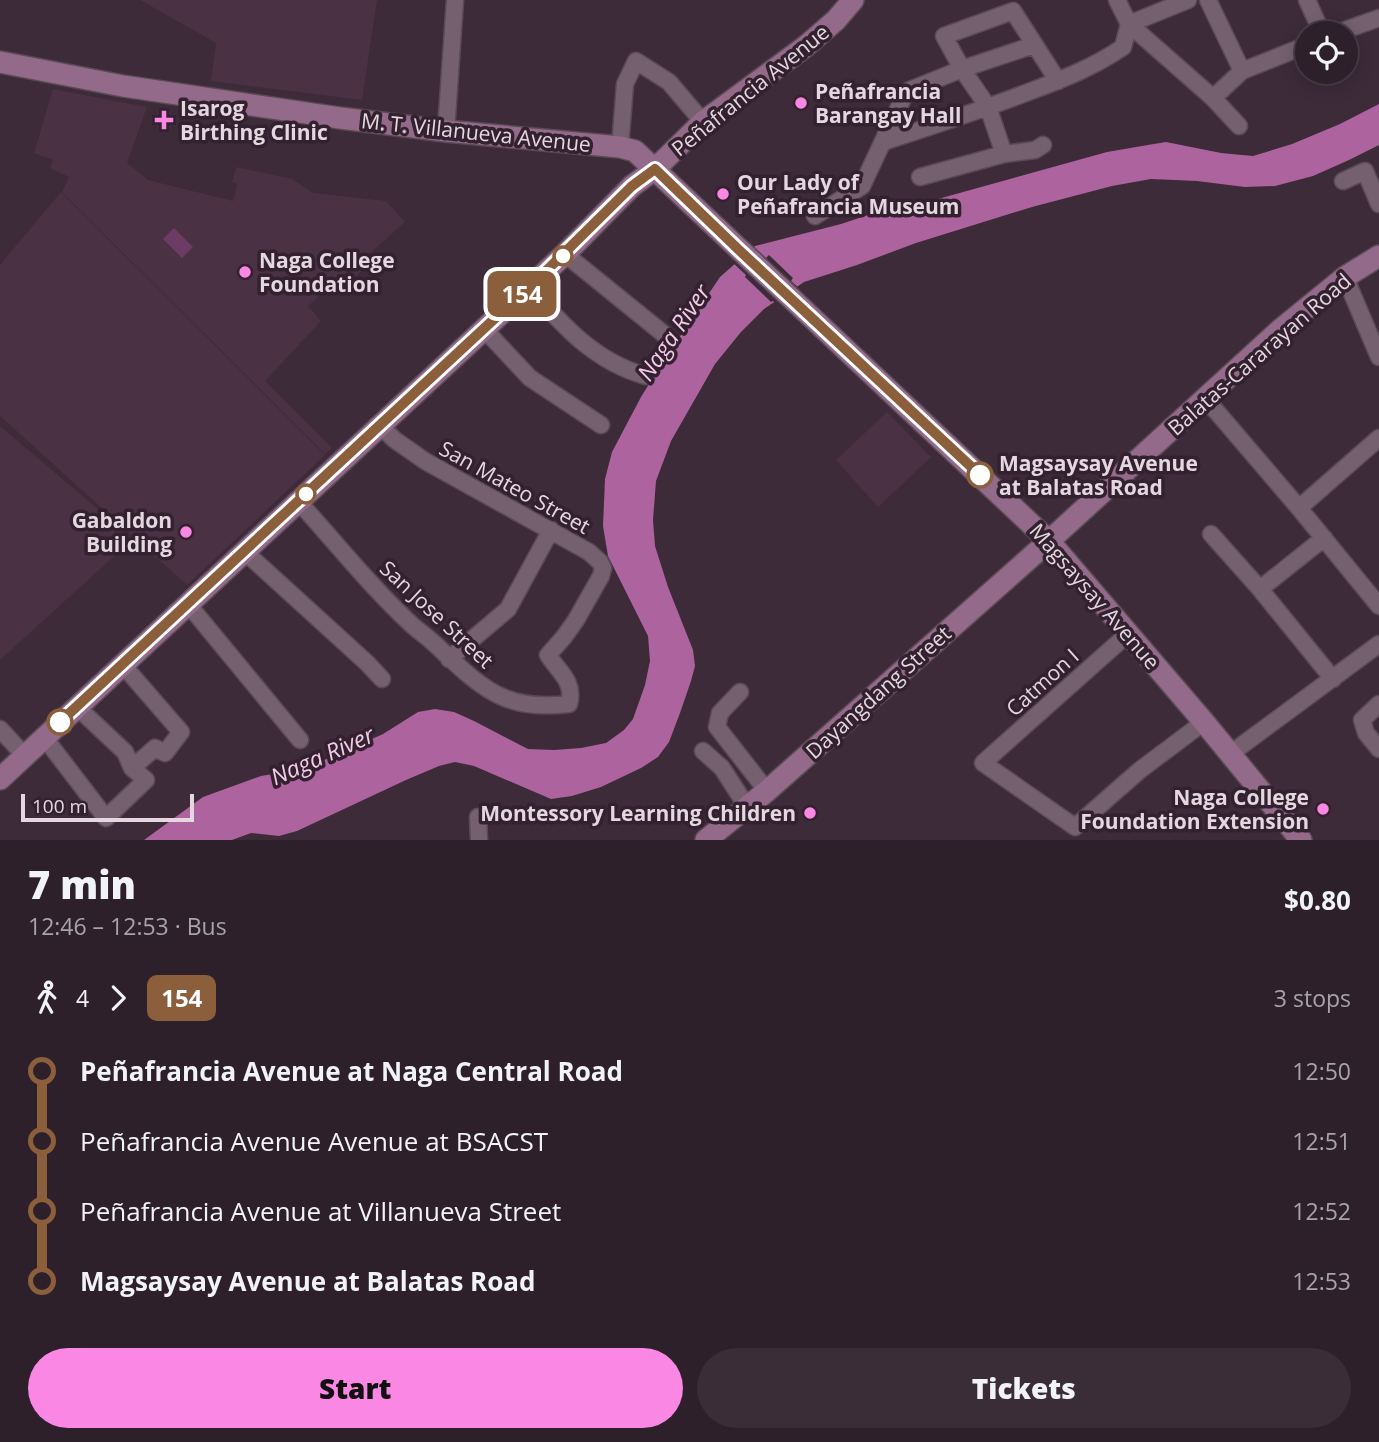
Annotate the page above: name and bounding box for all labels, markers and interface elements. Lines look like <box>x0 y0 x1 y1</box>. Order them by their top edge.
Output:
street label: Peñafrancia Avenue <box>666 18 834 162</box>
map controls <box>1295 21 1358 84</box>
button: locate <box>1295 21 1358 84</box>
place label: Peñafrancia Barangay Hall <box>815 77 961 129</box>
place label: Isarog Birthing Clinic <box>180 94 328 146</box>
marker: Peñafrancia Barangay Hall <box>793 95 809 111</box>
street label: M. T. Villanueva Avenue <box>360 106 592 158</box>
marker: Isarog Birthing Clinic <box>154 110 174 130</box>
place label: Our Lady of Peñafrancia Museum <box>737 168 959 220</box>
marker: Our Lady of Peñafrancia Museum <box>715 186 731 202</box>
place label: Naga College Foundation <box>259 246 395 298</box>
unlabelled marker <box>553 246 573 266</box>
marker: Naga College Foundation <box>237 264 253 280</box>
street label: Balatas-Cararayan Road <box>1161 267 1357 441</box>
line badge: 154 <box>482 271 562 317</box>
text: 154 <box>501 277 543 310</box>
water label: Naga River <box>629 277 718 387</box>
street label: San Mateo Street <box>435 434 595 540</box>
place label: Magsaysay Avenue at Balatas Road <box>999 449 1198 501</box>
marker: Magsaysay Avenue at Balatas Road <box>967 462 993 488</box>
unlabelled marker <box>296 484 316 504</box>
place label: Gabaldon Building <box>72 506 172 558</box>
street label: Magsaysay Avenue <box>1024 517 1166 675</box>
marker: Gabaldon Building <box>178 524 194 540</box>
street label: San Jose Street <box>374 554 500 674</box>
street label: Dayangdang Street <box>799 619 957 765</box>
street label: Catmon I <box>1000 642 1084 722</box>
unlabelled marker <box>47 709 73 735</box>
water label: Naga River <box>265 718 380 792</box>
place label: Naga College Foundation Extension <box>1080 783 1309 835</box>
scale bar <box>21 791 194 823</box>
text: 100 m <box>32 793 87 819</box>
place label: Montessory Learning Children <box>480 799 796 827</box>
marker: Naga College Foundation Extension <box>1315 801 1331 817</box>
marker: Montessory Learning Children <box>802 805 818 821</box>
text: 7 min <box>28 858 136 910</box>
text: $0.80 <box>1284 882 1351 918</box>
text: 12:46 – 12:53 · Bus <box>28 910 227 942</box>
icon: walk <box>28 979 66 1017</box>
icon: forward <box>99 979 137 1017</box>
text: 154 <box>161 981 202 1014</box>
text: 4 <box>76 982 89 1014</box>
text: 3 stops <box>1274 982 1351 1014</box>
text: Peñafrancia Avenue at Naga Central Road <box>80 1053 623 1089</box>
text: 12:50 <box>1292 1055 1351 1087</box>
text: Peñafrancia Avenue Avenue at BSACST <box>80 1123 548 1159</box>
text: 12:51 <box>1292 1125 1351 1157</box>
text: Peñafrancia Avenue at Villanueva Street <box>80 1193 561 1229</box>
text: 12:52 <box>1292 1195 1351 1227</box>
text: Magsaysay Avenue at Balatas Road <box>80 1263 536 1299</box>
text: 12:53 <box>1292 1265 1351 1297</box>
button: Start <box>28 1348 683 1428</box>
button: Tickets <box>697 1348 1351 1428</box>

